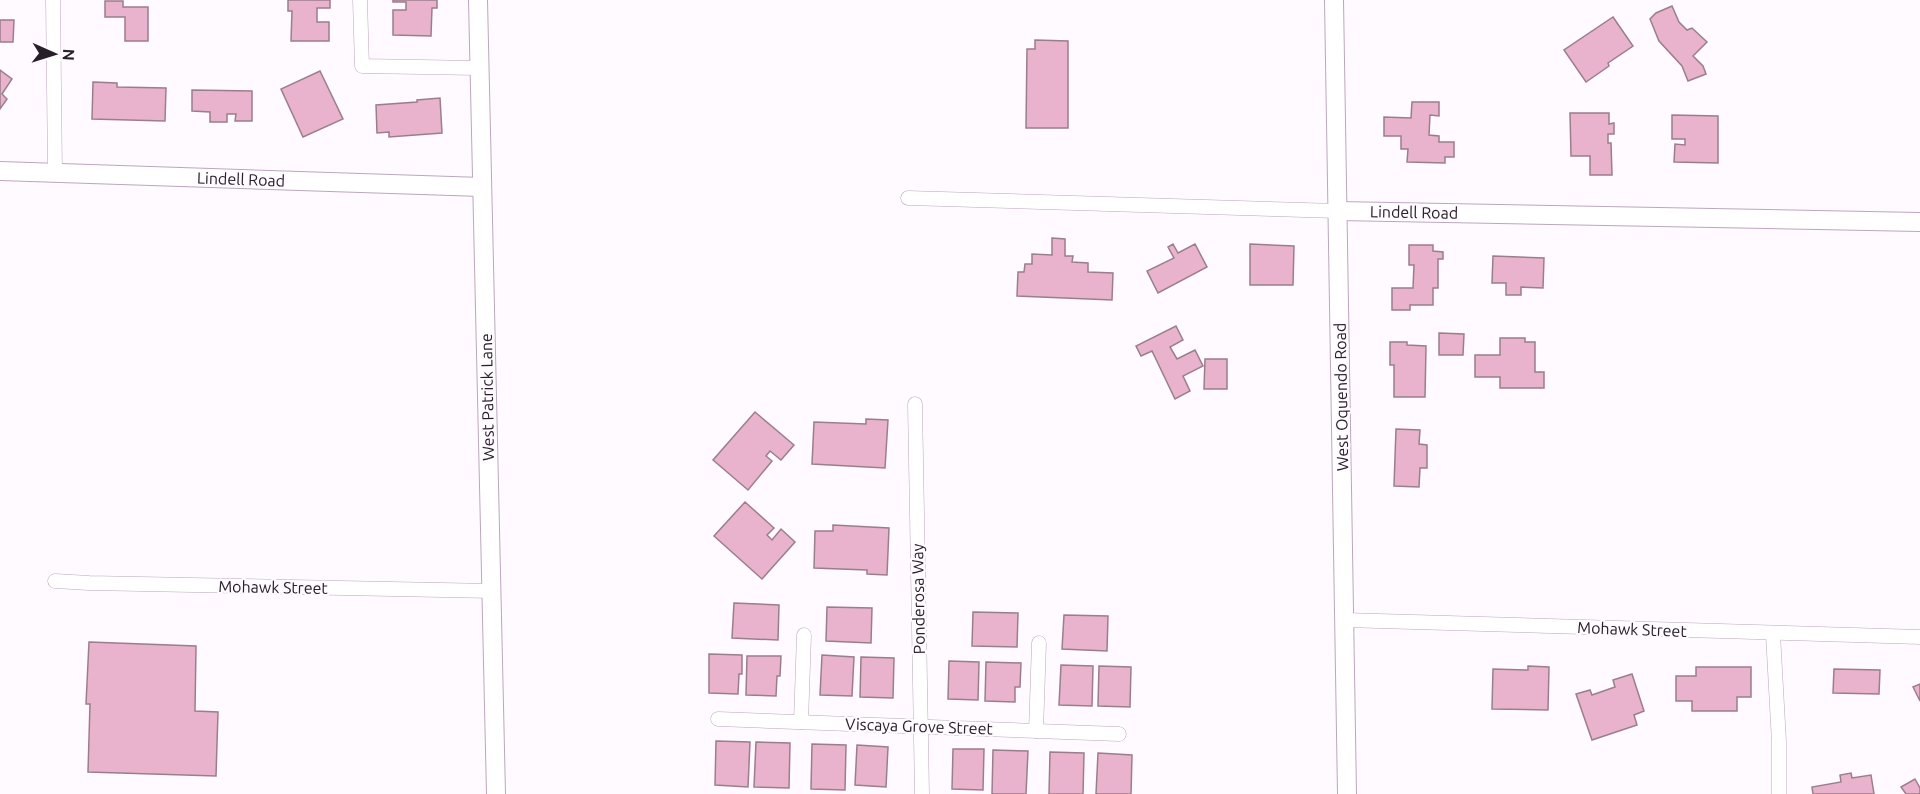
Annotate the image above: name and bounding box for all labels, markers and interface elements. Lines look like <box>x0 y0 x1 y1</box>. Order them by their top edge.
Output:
north arrow <box>24 24 84 84</box>
text: N <box>60 48 78 61</box>
street label: Lindell Road <box>197 168 285 190</box>
street label: Lindell Road <box>1370 202 1458 222</box>
street label: West Oquendo Road <box>1331 323 1351 471</box>
street label: West Patrick Lane <box>477 333 497 461</box>
street label: Ponderosa Way <box>908 543 928 655</box>
street label: Mohawk Street <box>218 577 329 597</box>
street label: Mohawk Street <box>1577 618 1688 640</box>
street label: Viscaya Grove Street <box>845 714 994 738</box>

